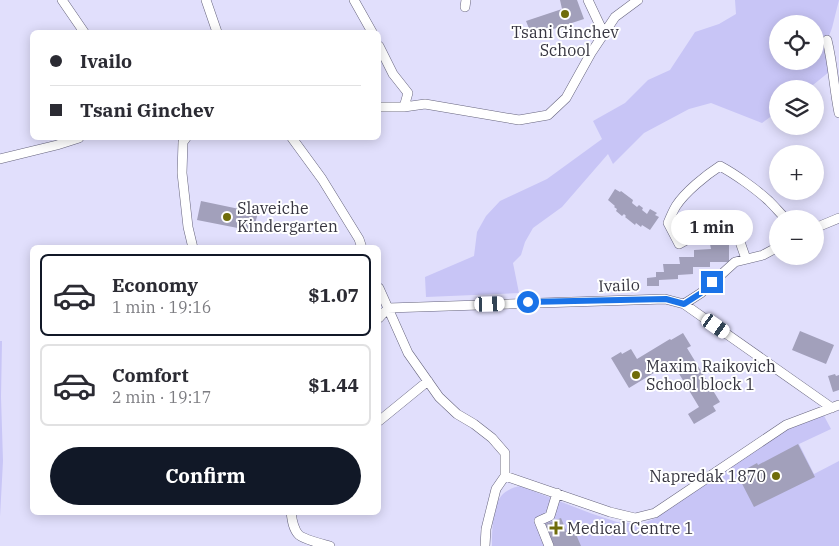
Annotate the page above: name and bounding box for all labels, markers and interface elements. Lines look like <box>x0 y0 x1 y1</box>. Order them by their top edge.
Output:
marker: Tsani Ginchev School <box>559 8 571 20</box>
map controls <box>769 15 824 265</box>
button: locate <box>769 15 824 70</box>
place label: Tsani Ginchev School <box>511 22 619 60</box>
text: Ivailo <box>80 49 132 73</box>
button: layers <box>769 80 824 135</box>
text: Tsani Ginchev <box>80 98 214 122</box>
button: + <box>769 145 824 200</box>
place label: Slaveiche Kindergarten <box>237 198 338 236</box>
callout: 1 min <box>671 210 753 244</box>
button: − <box>769 210 824 265</box>
marker: Slaveiche Kindergarten <box>221 211 233 223</box>
text: 1 min <box>690 217 734 237</box>
route end <box>701 271 723 293</box>
icon: car <box>52 273 97 318</box>
text: Economy <box>112 273 198 297</box>
street label: Ivailo <box>598 274 640 296</box>
text: $1.07 <box>308 283 359 307</box>
route start <box>517 291 539 313</box>
car <box>474 296 505 312</box>
text: 1 min · 19:16 <box>112 297 211 317</box>
car <box>699 311 732 341</box>
place label: Maxim Raikovich School block 1 <box>646 356 776 394</box>
icon: car <box>52 363 97 408</box>
text: Comfort <box>112 363 189 387</box>
marker: Maxim Raikovich School block 1 <box>630 369 642 381</box>
text: $1.44 <box>308 373 359 397</box>
text: 2 min · 19:17 <box>112 387 211 407</box>
button: Confirm <box>50 447 361 505</box>
place label: Napredak 1870 <box>649 466 766 486</box>
marker: Napredak 1870 <box>770 470 782 482</box>
place label: Medical Centre 1 <box>567 518 694 538</box>
marker: Medical Centre 1 <box>549 521 563 535</box>

